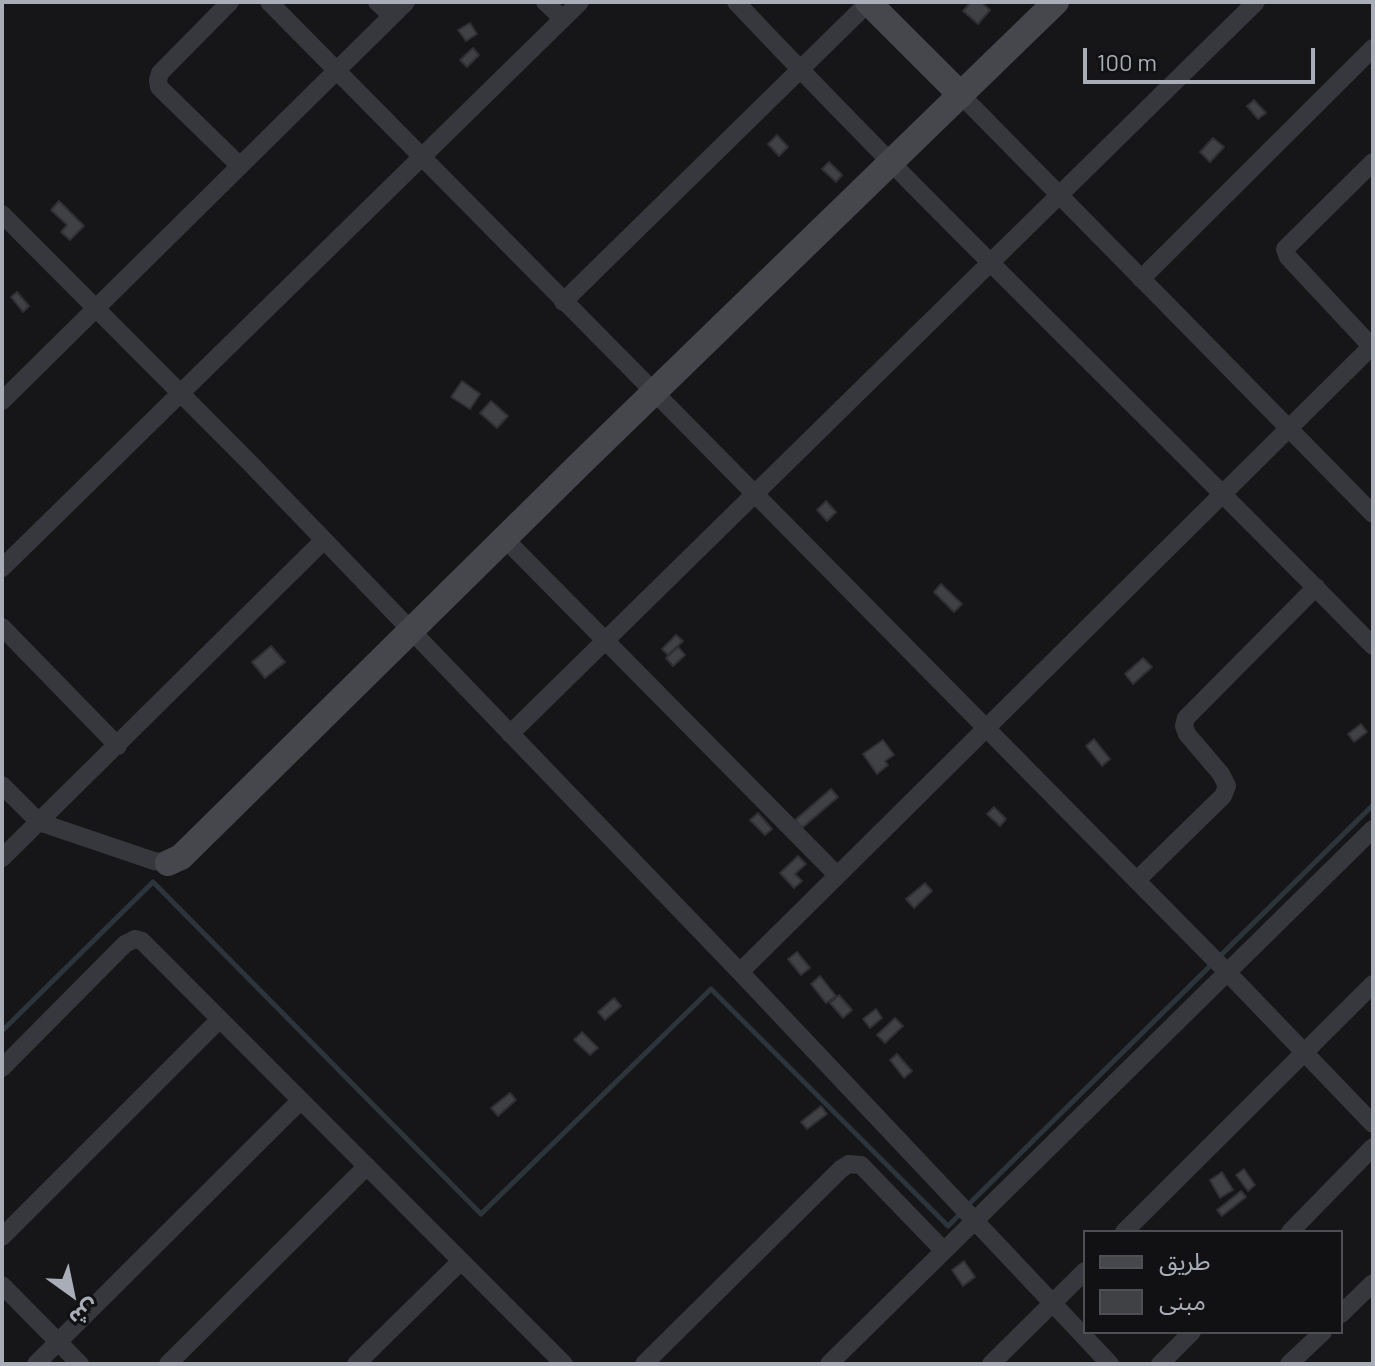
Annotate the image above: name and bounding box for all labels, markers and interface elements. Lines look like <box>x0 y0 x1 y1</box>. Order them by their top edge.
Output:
scale bar <box>1087 32 1319 82</box>
text: 100 m <box>1097 47 1157 76</box>
legend <box>1083 1230 1343 1334</box>
text: طريق <box>1159 1246 1211 1275</box>
north arrow <box>32 1254 112 1334</box>
text: مبنى <box>1159 1286 1206 1315</box>
text: ش <box>65 1295 105 1333</box>

